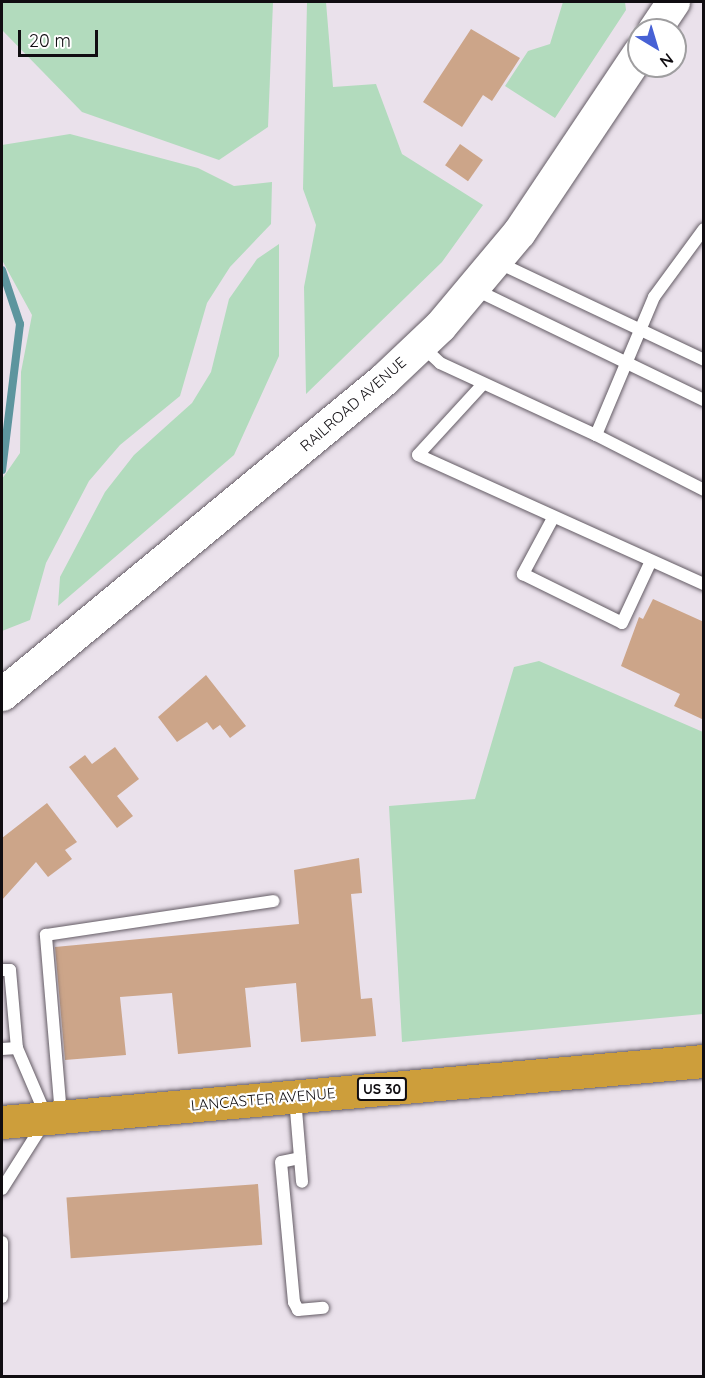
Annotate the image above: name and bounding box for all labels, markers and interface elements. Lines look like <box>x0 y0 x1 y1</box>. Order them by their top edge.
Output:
scale bar <box>21 18 100 56</box>
north arrow <box>627 18 687 78</box>
text: 20 m <box>29 29 71 52</box>
text: N <box>656 49 678 72</box>
street label: RAILROAD AVENUE <box>296 353 410 455</box>
road number: US 30 <box>356 1078 407 1100</box>
street label: LANCASTER AVENUE <box>190 1084 336 1114</box>

